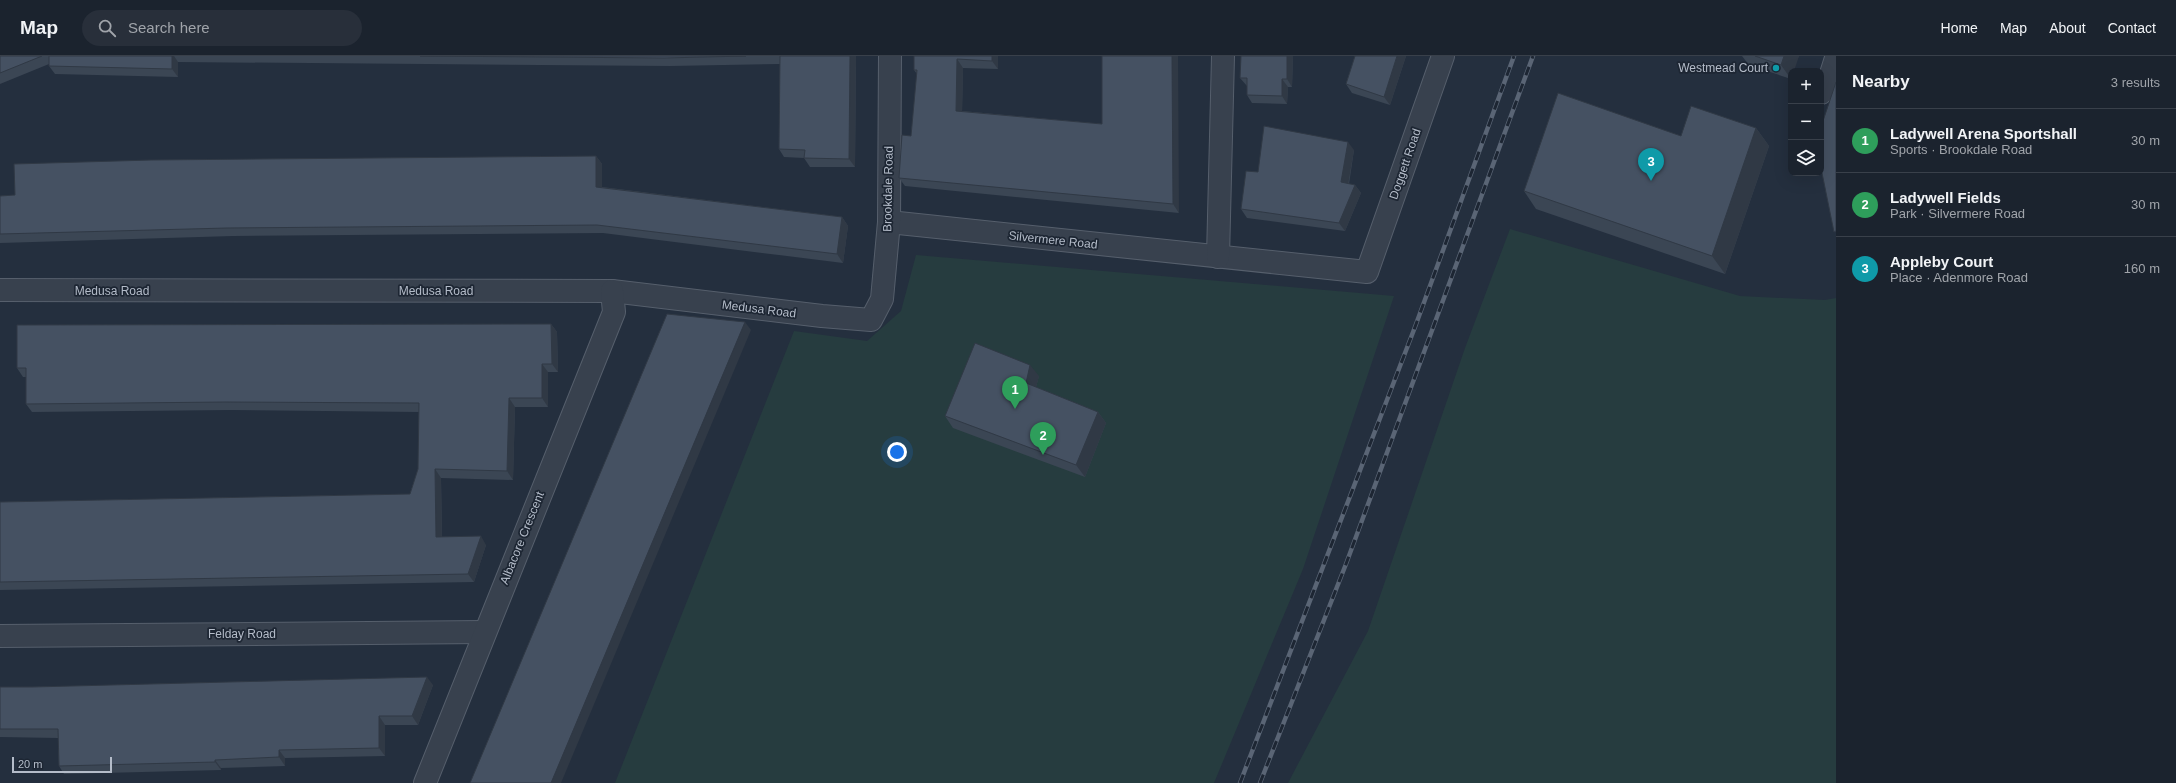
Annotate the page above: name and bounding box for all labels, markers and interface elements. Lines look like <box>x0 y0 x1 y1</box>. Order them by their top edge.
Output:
search box <box>82 10 362 46</box>
text: Map <box>20 17 58 38</box>
icon: search <box>96 17 118 39</box>
text: Search here <box>128 19 210 36</box>
text: Home <box>1941 20 1978 36</box>
text: Map <box>2000 20 2027 36</box>
text: About <box>2049 20 2086 36</box>
text: Contact <box>2108 20 2156 36</box>
place label: Westmead Court <box>1678 61 1769 75</box>
marker: Westmead Court <box>1771 63 1781 73</box>
map controls <box>1788 68 1824 176</box>
button: + <box>1788 68 1824 104</box>
text: Nearby <box>1852 72 1910 91</box>
text: 3 results <box>2111 75 2160 90</box>
button: − <box>1788 104 1824 140</box>
text: Ladywell Arena Sportshall <box>1890 125 2077 142</box>
street label: Doggett Road <box>1386 127 1424 201</box>
text: 1 <box>1861 133 1869 148</box>
text: 30 m <box>2131 133 2160 148</box>
button: layers <box>1788 140 1824 176</box>
text: Sports · Brookdale Road <box>1890 142 2032 157</box>
street label: Brookdale Road <box>880 146 896 232</box>
pin: 3 <box>1638 148 1664 181</box>
text: Ladywell Fields <box>1890 189 2001 206</box>
text: 2 <box>1861 197 1869 212</box>
text: 30 m <box>2131 197 2160 212</box>
text: Park · Silvermere Road <box>1890 206 2025 221</box>
street label: Silvermere Road <box>1008 228 1098 252</box>
text: Appleby Court <box>1890 253 1993 270</box>
text: 3 <box>1861 261 1869 276</box>
text: 160 m <box>2124 261 2160 276</box>
text: Place · Adenmore Road <box>1890 270 2028 285</box>
street label: Medusa Road <box>75 284 149 298</box>
street label: Medusa Road <box>399 284 473 298</box>
street label: Medusa Road <box>721 297 797 321</box>
pin: 1 <box>1002 376 1028 409</box>
pin: 2 <box>1030 422 1056 455</box>
your location <box>887 442 907 462</box>
street label: Albacore Crescent <box>497 489 547 586</box>
street label: Felday Road <box>208 627 276 641</box>
scale bar <box>12 755 112 774</box>
text: 20 m <box>18 758 42 770</box>

